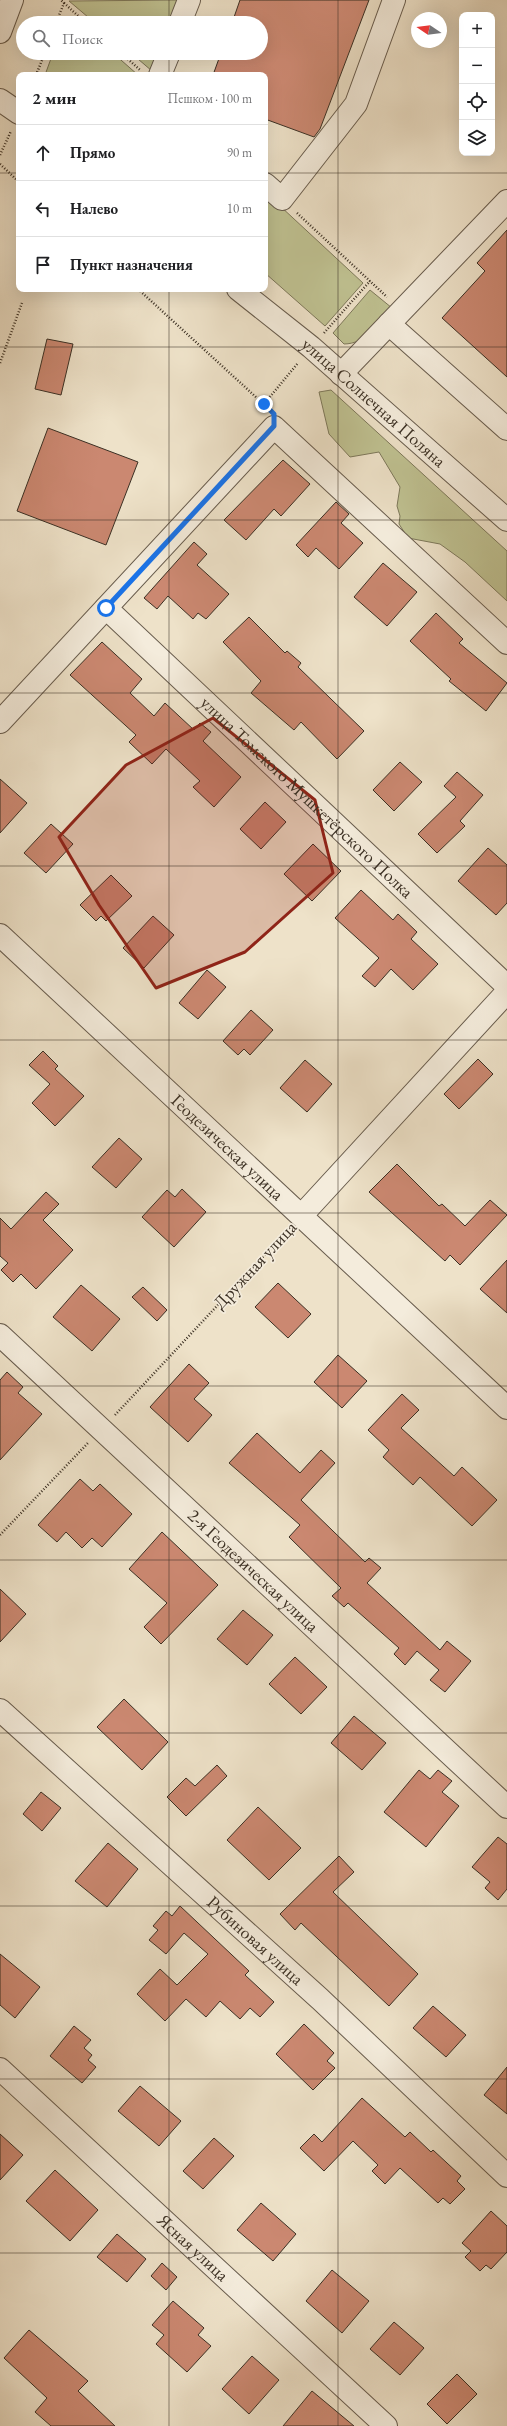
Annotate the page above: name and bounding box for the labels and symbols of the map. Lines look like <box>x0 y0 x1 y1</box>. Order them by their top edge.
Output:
north arrow <box>411 12 447 48</box>
street label: улица Солнечная Поляна <box>297 332 452 472</box>
route end <box>255 395 273 413</box>
route start <box>97 599 115 617</box>
street label: улица Томского Мушкетёрского Полка <box>196 691 419 903</box>
street label: Геодезическая улица <box>167 1089 290 1206</box>
street label: Дружная улица <box>208 1215 302 1314</box>
street label: 2-я Геодезическая улица <box>183 1504 325 1638</box>
street label: Рубиновая улица <box>202 1891 309 1990</box>
street label: Ясная улица <box>152 2208 235 2287</box>

